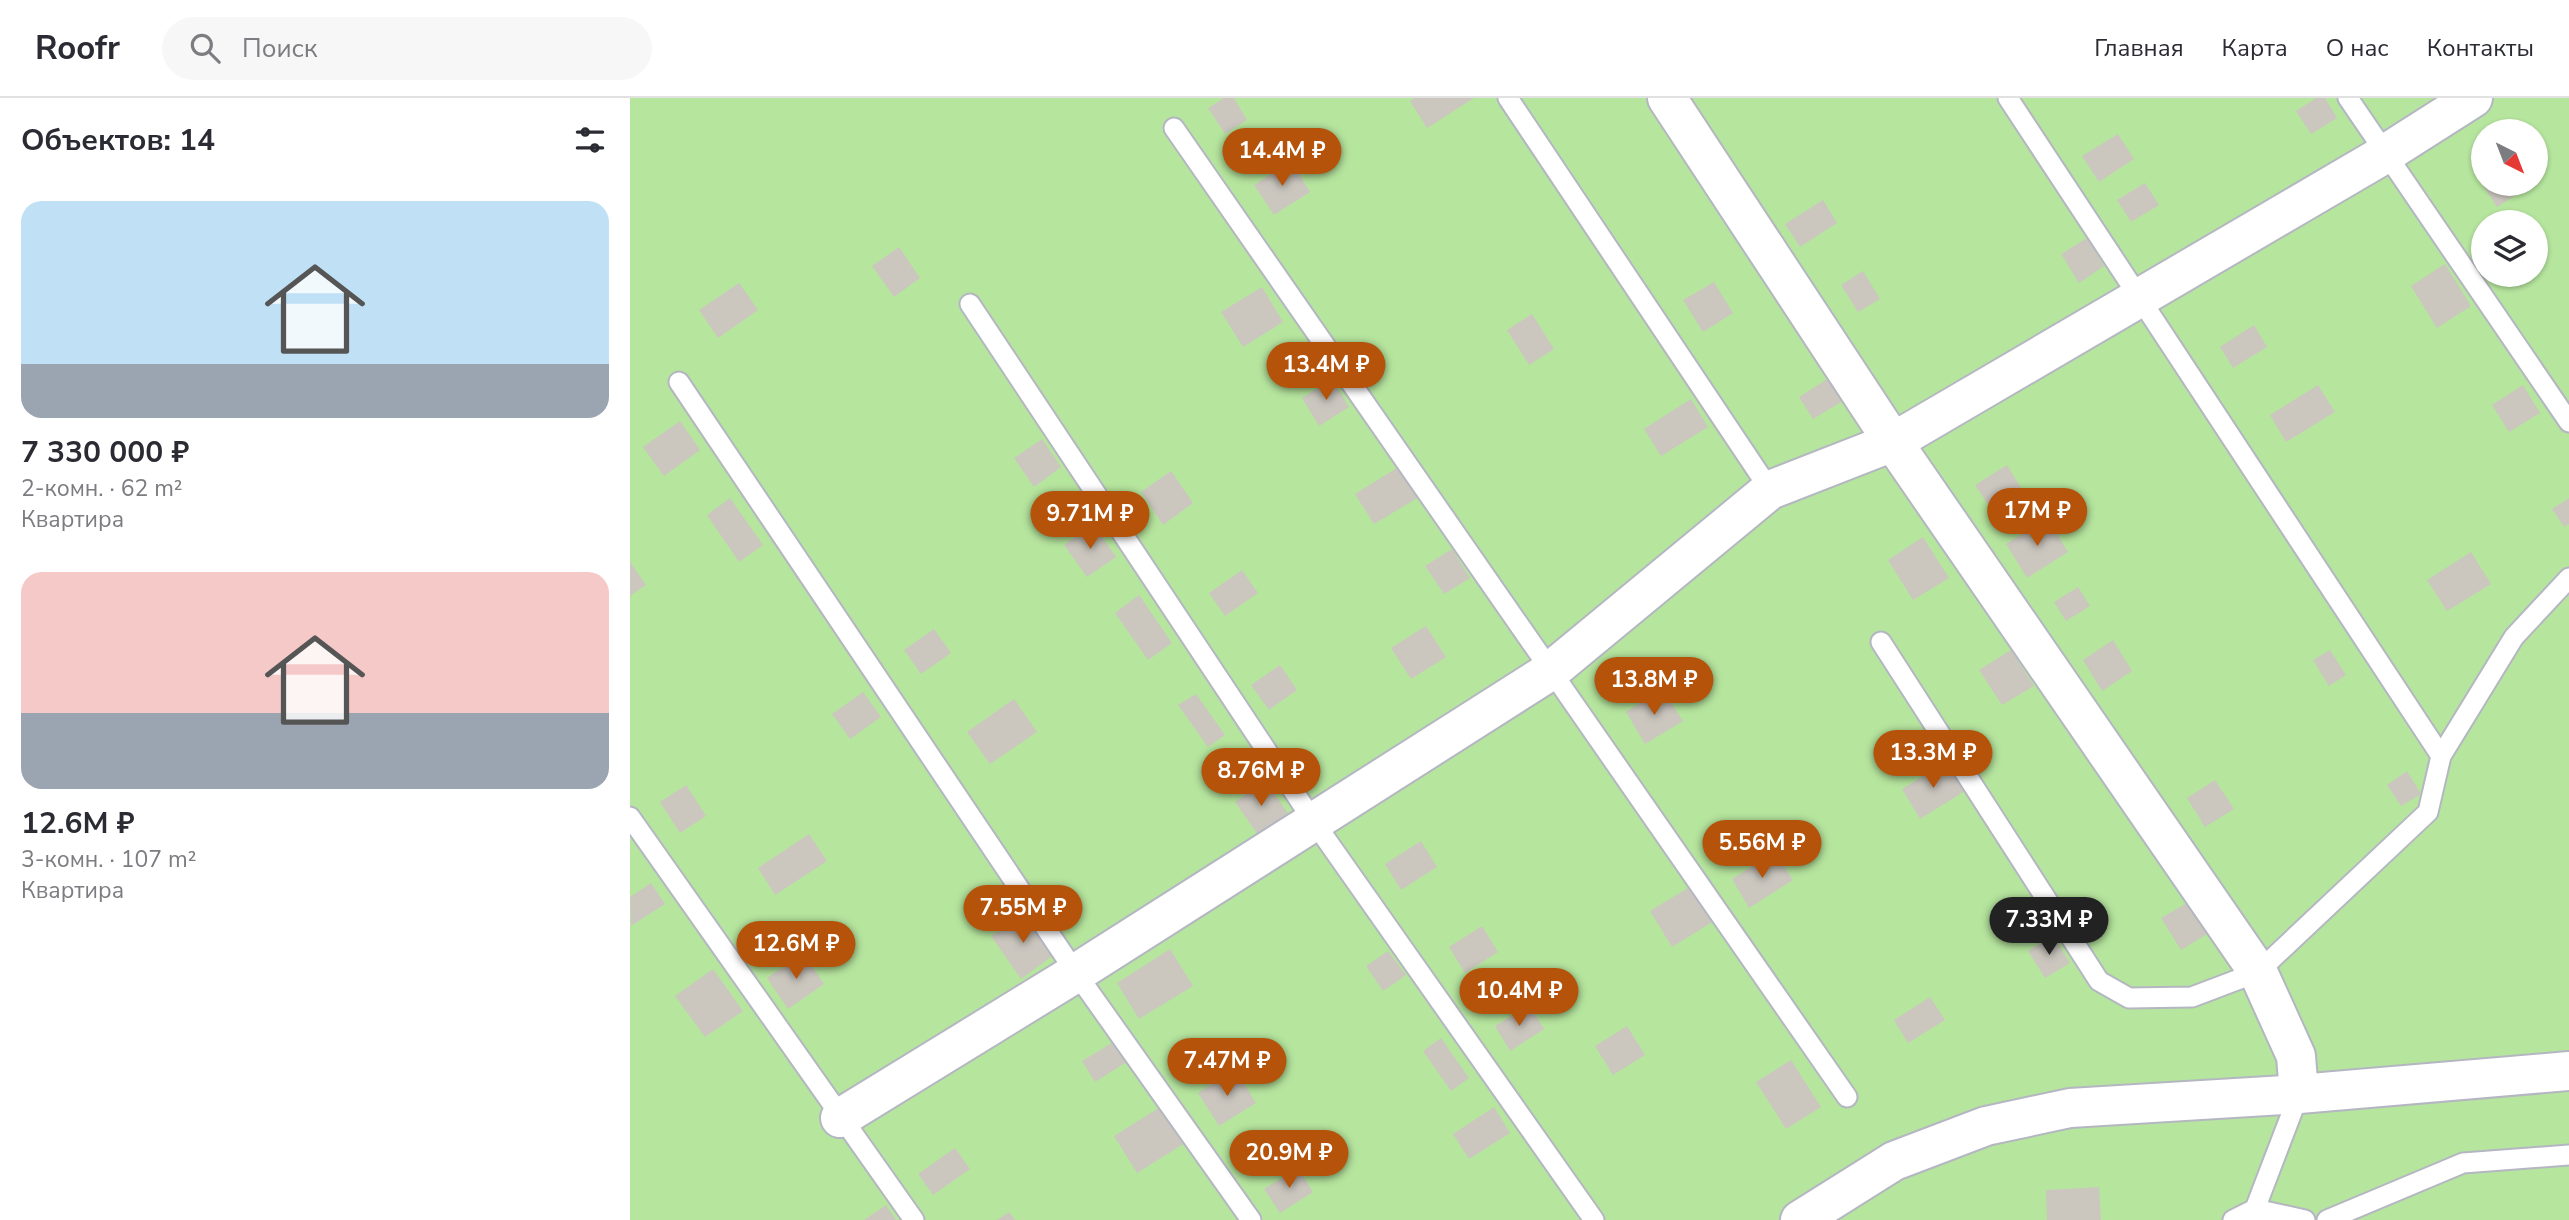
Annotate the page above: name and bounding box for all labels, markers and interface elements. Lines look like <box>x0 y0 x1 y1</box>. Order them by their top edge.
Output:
search box <box>162 17 652 80</box>
text: Roofr <box>35 26 120 71</box>
icon: search <box>186 29 224 67</box>
text: Поиск <box>242 31 318 66</box>
text: Главная <box>2094 32 2184 64</box>
text: Карта <box>2222 32 2288 64</box>
text: О нас <box>2326 32 2389 64</box>
text: Контакты <box>2427 32 2534 64</box>
north arrow <box>2471 119 2548 196</box>
map controls <box>2471 119 2548 287</box>
text: Объектов: 14 <box>21 120 215 161</box>
icon: filters <box>571 121 609 159</box>
pin: 14.4M ₽ <box>1217 129 1347 188</box>
text: 14.4M ₽ <box>1238 135 1326 166</box>
button: layers <box>2471 210 2548 287</box>
icon: home <box>252 246 378 372</box>
pin: 13.4M ₽ <box>1261 342 1391 402</box>
text: 13.4M ₽ <box>1282 349 1370 380</box>
text: 7 330 000 ₽ <box>21 432 189 473</box>
text: 2-комн. · 62 m² <box>21 473 183 504</box>
pin: 17M ₽ <box>1988 489 2086 548</box>
pin: 9.71M ₽ <box>1025 491 1155 551</box>
text: 17M ₽ <box>2003 495 2071 526</box>
text: 9.71M ₽ <box>1046 498 1134 529</box>
text: Квартира <box>21 504 124 535</box>
icon: home <box>252 617 378 743</box>
pin: 13.8M ₽ <box>1589 658 1719 717</box>
text: 13.8M ₽ <box>1610 664 1698 695</box>
pin: 13.3M ₽ <box>1868 730 1998 790</box>
text: 13.3M ₽ <box>1889 737 1977 768</box>
pin: 8.76M ₽ <box>1196 748 1326 808</box>
text: 8.76M ₽ <box>1217 755 1305 786</box>
text: 12.6M ₽ <box>21 803 135 844</box>
pin: 5.56M ₽ <box>1697 820 1827 880</box>
text: 5.56M ₽ <box>1718 827 1806 858</box>
text: 3-комн. · 107 m² <box>21 844 196 875</box>
text: Квартира <box>21 875 124 906</box>
pin: 7.55M ₽ <box>958 886 1088 945</box>
text: 7.55M ₽ <box>979 892 1067 923</box>
pin: 7.33M ₽ <box>1984 898 2114 957</box>
text: 7.33M ₽ <box>2005 904 2093 935</box>
pin: 12.6M ₽ <box>731 922 861 981</box>
text: 12.6M ₽ <box>752 928 840 959</box>
pin: 10.4M ₽ <box>1454 968 1584 1028</box>
text: 10.4M ₽ <box>1475 975 1563 1006</box>
pin: 7.47M ₽ <box>1162 1038 1292 1098</box>
text: 7.47M ₽ <box>1183 1045 1271 1076</box>
pin: 20.9M ₽ <box>1224 1130 1354 1190</box>
text: 20.9M ₽ <box>1245 1137 1333 1168</box>

